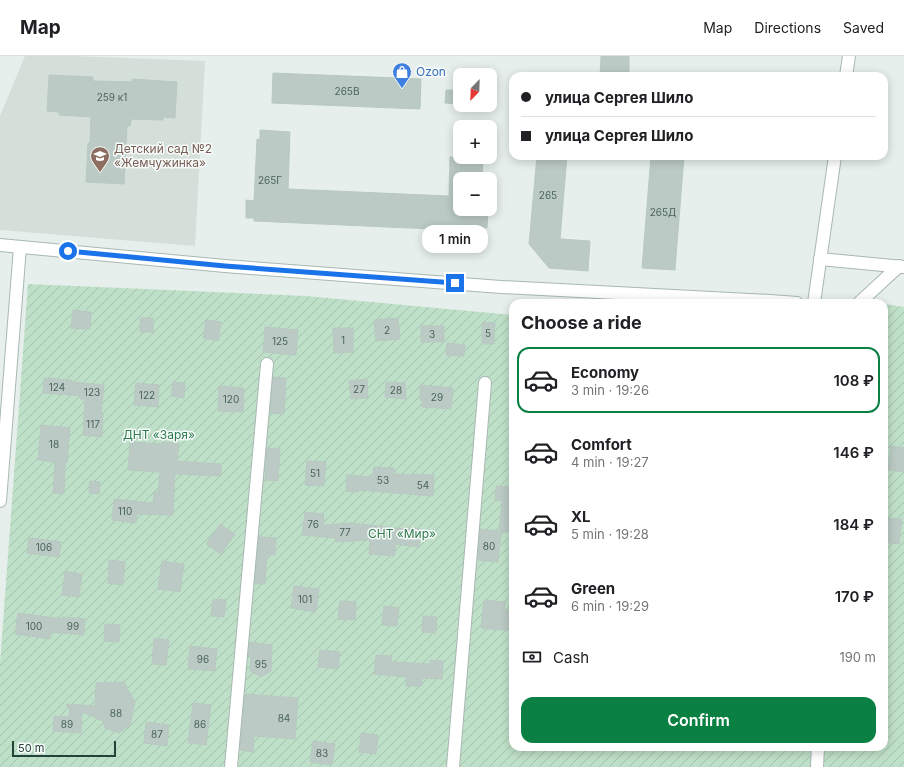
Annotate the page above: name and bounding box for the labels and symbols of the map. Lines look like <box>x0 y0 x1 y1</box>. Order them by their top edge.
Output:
shop icon: Ozon <box>391 61 413 89</box>
place label: Ozon <box>416 64 446 79</box>
north arrow <box>453 68 497 112</box>
house number: 265В <box>335 85 359 97</box>
house number: 259 к1 <box>97 91 127 103</box>
place label: Детский сад №2 «Жемчужинка» <box>114 141 212 170</box>
school or university icon: Детский сад №2 «Жемчужинка» <box>89 145 111 173</box>
house number: 265Г <box>258 174 282 186</box>
house number: 265 <box>539 189 557 201</box>
house number: 265Д <box>650 206 676 218</box>
callout: 1 min <box>422 225 488 253</box>
route start <box>59 242 77 260</box>
route end <box>446 274 464 292</box>
house number: 2 <box>384 324 390 336</box>
house number: 5 <box>485 327 491 339</box>
house number: 3 <box>429 328 435 340</box>
house number: 1 <box>341 334 345 346</box>
house number: 125 <box>272 335 288 347</box>
house number: 124 <box>49 381 65 393</box>
house number: 27 <box>353 383 365 395</box>
house number: 28 <box>390 384 402 396</box>
house number: 123 <box>84 386 100 398</box>
house number: 122 <box>139 389 155 401</box>
house number: 29 <box>431 391 443 403</box>
house number: 120 <box>223 393 239 405</box>
house number: 117 <box>86 418 100 430</box>
park label: ДНТ «Заря» <box>123 427 195 442</box>
house number: 18 <box>49 438 59 450</box>
house number: 51 <box>310 467 320 479</box>
house number: 53 <box>377 474 389 486</box>
house number: 54 <box>417 479 429 491</box>
house number: 110 <box>118 505 132 517</box>
house number: 76 <box>307 518 319 530</box>
house number: 77 <box>339 526 351 538</box>
park label: СНТ «Мир» <box>368 526 436 541</box>
house number: 80 <box>483 540 495 552</box>
house number: 106 <box>36 541 52 553</box>
house number: 101 <box>298 593 312 605</box>
house number: 100 <box>26 620 42 632</box>
house number: 99 <box>67 620 79 632</box>
house number: 96 <box>197 653 209 665</box>
house number: 95 <box>255 658 267 670</box>
house number: 88 <box>110 707 122 719</box>
house number: 84 <box>278 712 290 724</box>
house number: 89 <box>61 718 73 730</box>
house number: 86 <box>194 718 206 730</box>
house number: 87 <box>151 728 163 740</box>
scale bar <box>12 739 116 758</box>
house number: 83 <box>316 747 328 759</box>

